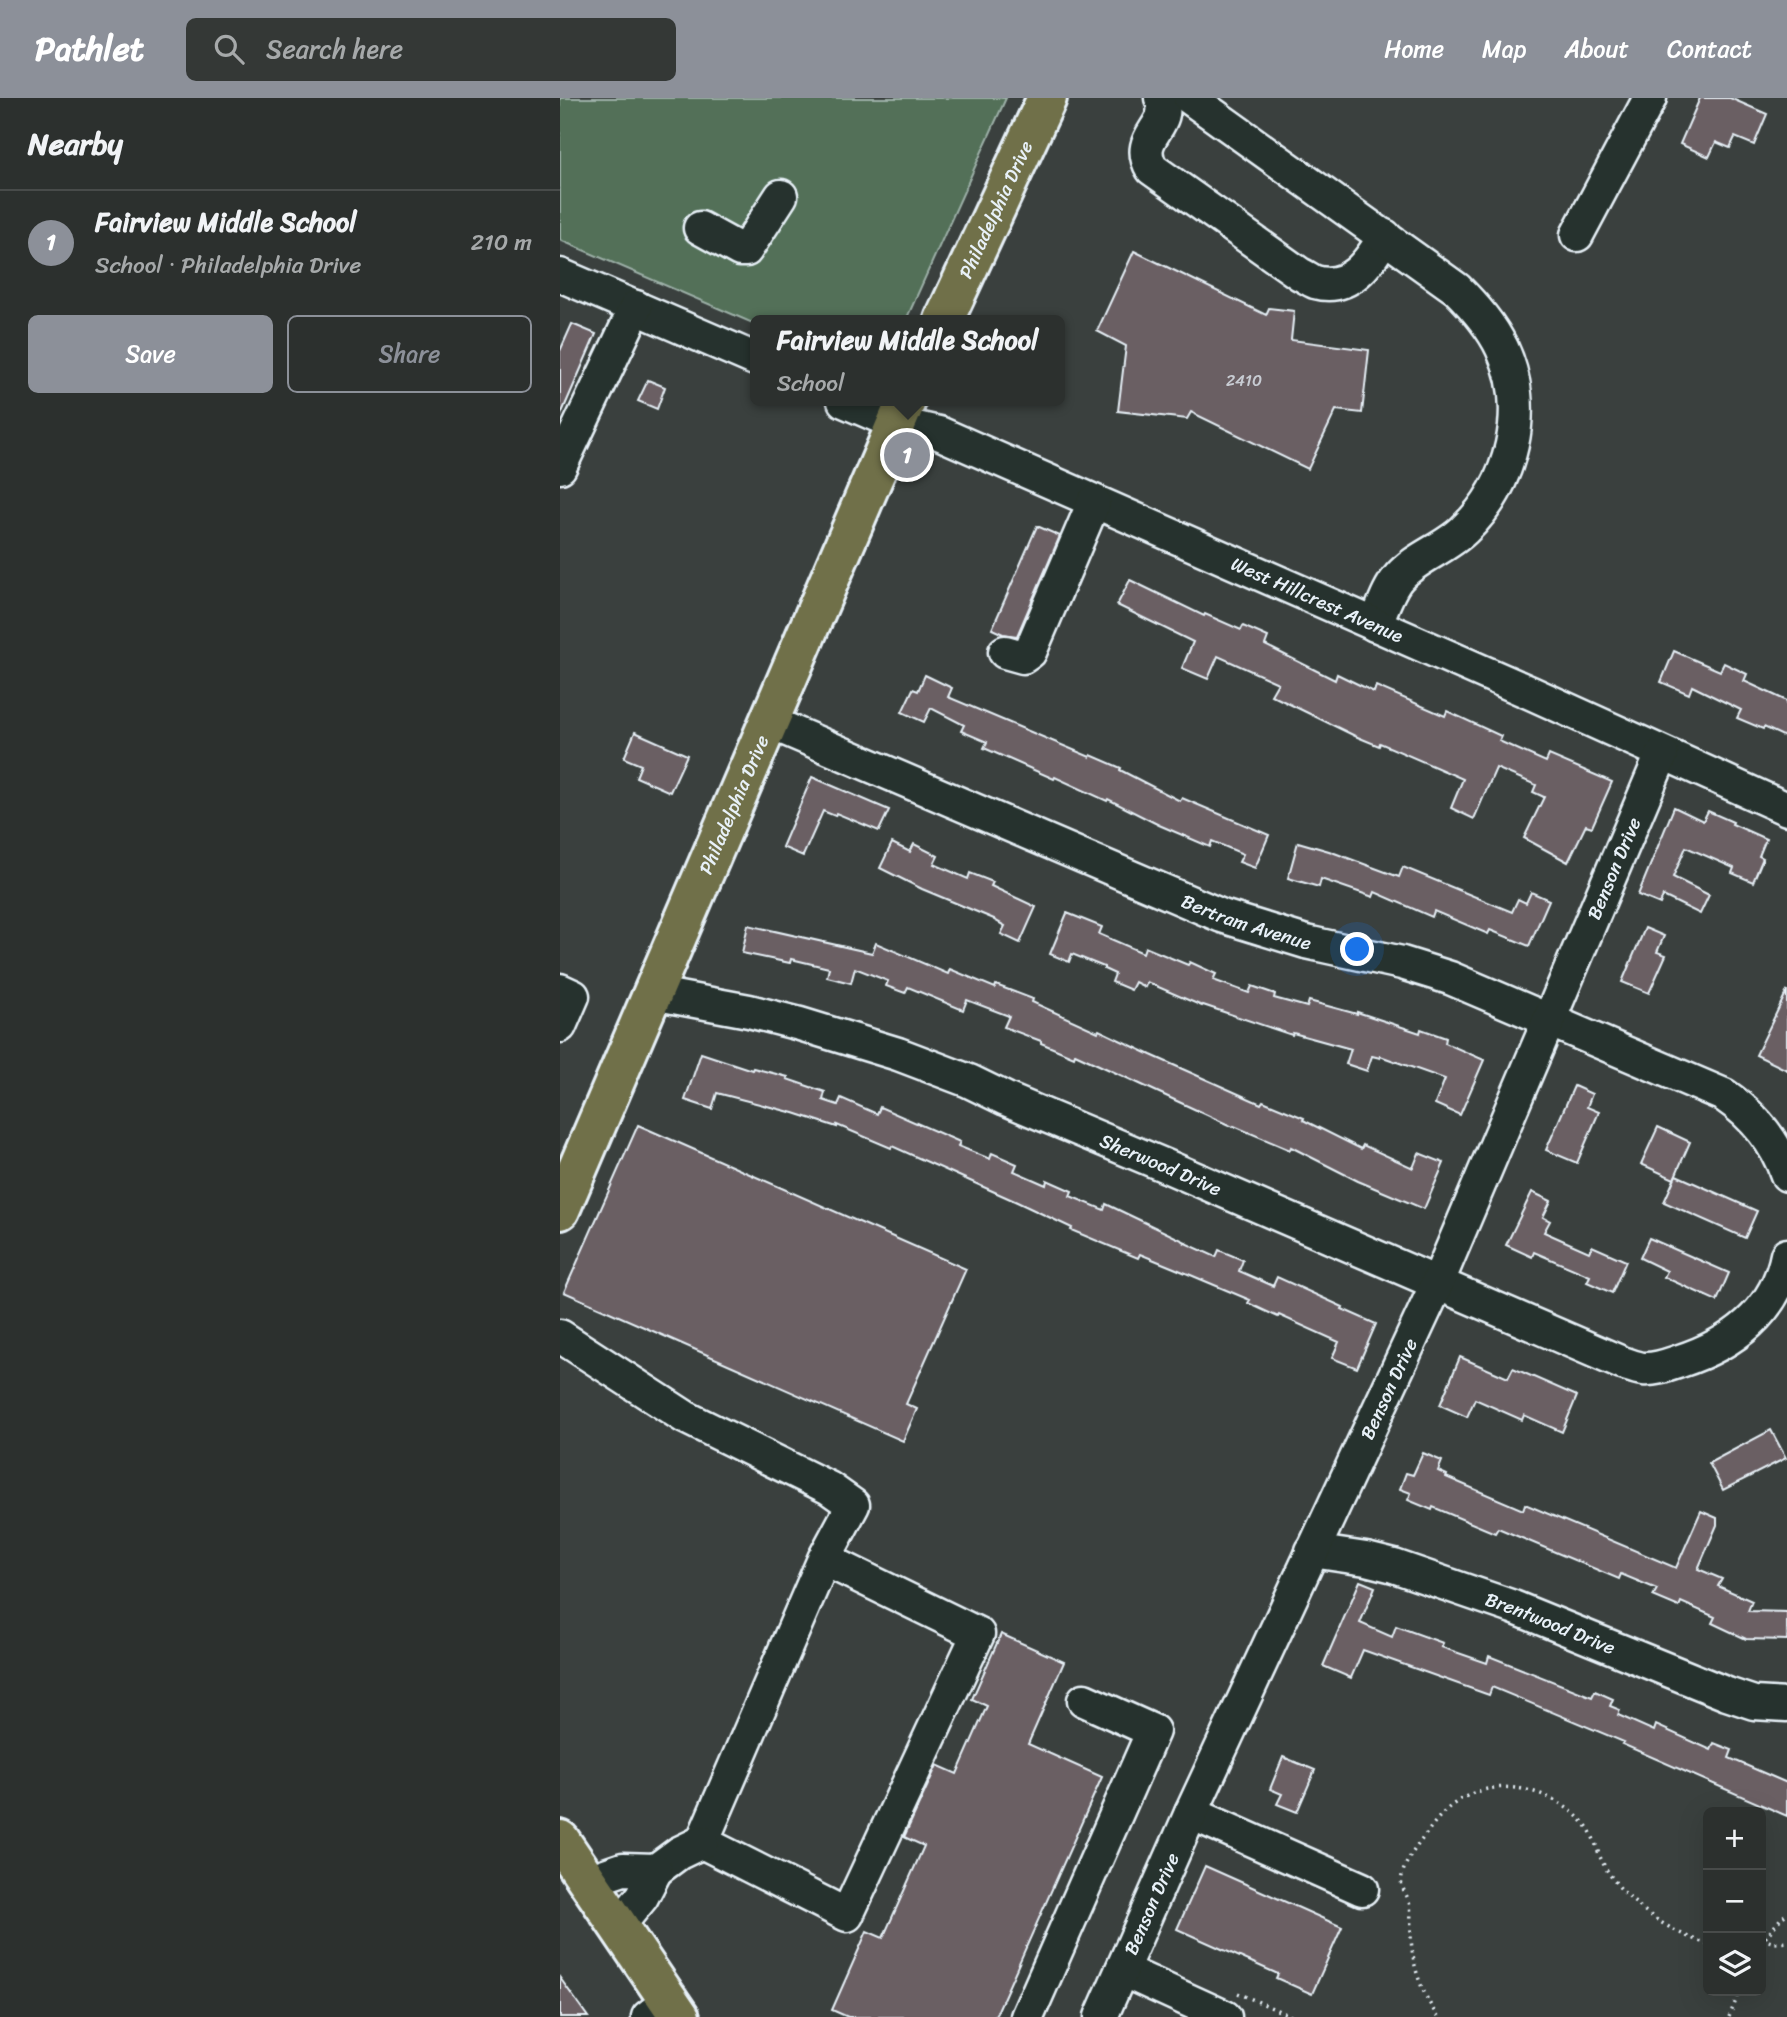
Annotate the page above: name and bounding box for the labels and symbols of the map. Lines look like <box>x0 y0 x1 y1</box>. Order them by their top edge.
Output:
street label: Philadelphia Drive <box>949 135 1042 284</box>
house number: 2410 <box>1226 366 1262 395</box>
pin: 1 <box>884 429 930 481</box>
street label: West Hillcrest Avenue <box>1226 547 1409 652</box>
street label: Philadelphia Drive <box>689 729 778 880</box>
street label: Benson Drive <box>1578 812 1650 925</box>
street label: Bertram Avenue <box>1176 885 1315 960</box>
your location <box>1340 932 1374 966</box>
street label: Sherwood Drive <box>1095 1124 1227 1205</box>
street label: Benson Drive <box>1351 1332 1427 1445</box>
street label: Brentwood Drive <box>1481 1583 1621 1664</box>
street label: Benson Drive <box>1114 1847 1189 1960</box>

